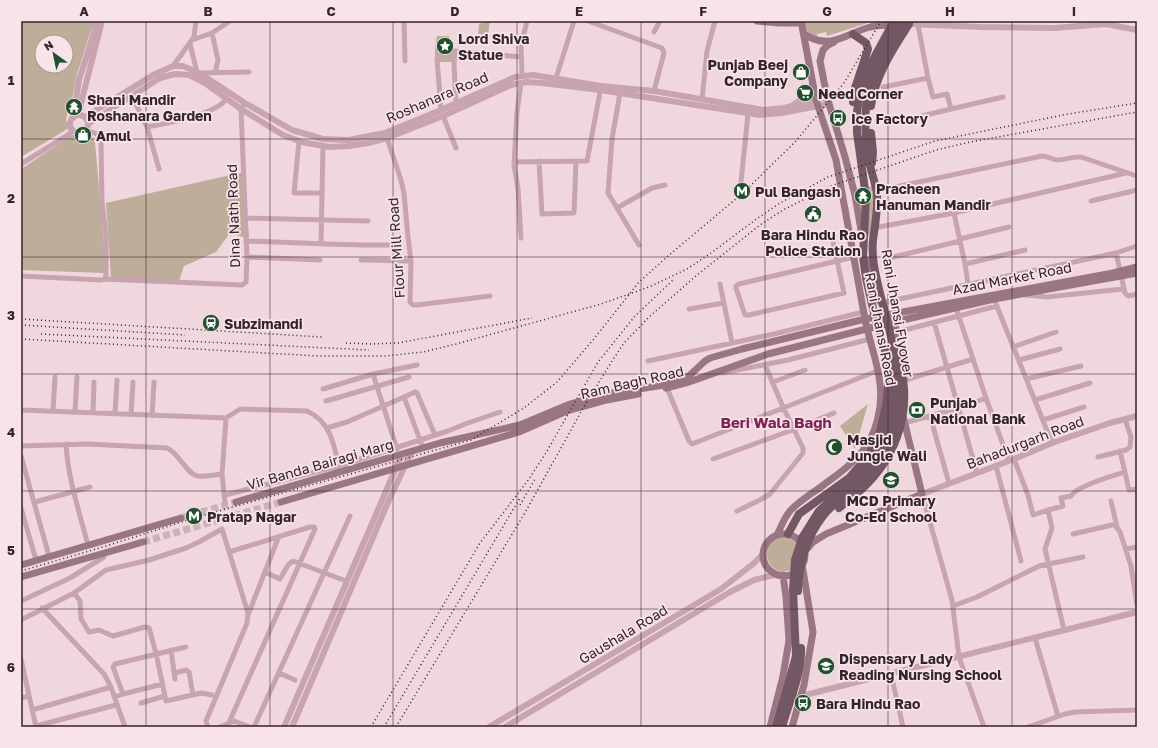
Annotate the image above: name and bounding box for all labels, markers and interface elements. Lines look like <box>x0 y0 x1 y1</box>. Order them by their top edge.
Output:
text: A <box>79 3 89 19</box>
text: B <box>203 3 213 19</box>
text: C <box>326 3 336 19</box>
text: D <box>450 3 460 19</box>
text: E <box>575 3 583 19</box>
text: F <box>699 3 707 19</box>
text: G <box>822 3 832 19</box>
text: H <box>945 3 955 19</box>
text: I <box>1072 3 1076 19</box>
place label: Lord Shiva Statue <box>458 30 529 63</box>
north arrow <box>34 34 74 74</box>
place icon: Lord Shiva Statue <box>435 36 455 56</box>
text: N <box>41 37 55 53</box>
place label: Punjab Beej Company <box>708 56 789 89</box>
shop icon: Punjab Beej Company <box>791 62 811 82</box>
street label: Roshanara Road <box>383 68 491 126</box>
text: 1 <box>8 72 15 88</box>
supermarket icon: Need Corner <box>795 83 815 103</box>
place label: Need Corner <box>818 85 904 102</box>
place label: Shani Mandir Roshanara Garden <box>87 91 212 124</box>
temple icon: Shani Mandir Roshanara Garden <box>64 97 84 117</box>
bus stop icon: Ice Factory <box>828 108 848 128</box>
place label: Ice Factory <box>851 110 929 127</box>
shop icon: Amul <box>73 125 93 145</box>
place label: Amul <box>96 127 132 144</box>
street label: Dina Nath Road <box>223 164 243 268</box>
place label: Pracheen Hanuman Mandir <box>876 180 991 213</box>
metro station icon: Pul Bangash <box>732 181 752 201</box>
place label: Pul Bangash <box>755 183 840 200</box>
temple icon: Pracheen Hanuman Mandir <box>853 186 873 206</box>
text: 2 <box>7 190 15 206</box>
street label: Flour Mill Road <box>384 197 408 299</box>
public building icon: Bara Hindu Rao Police Station <box>803 204 823 224</box>
place label: Bara Hindu Rao Police Station <box>761 226 865 259</box>
street label: Rani Jhansi Flyover <box>878 247 918 379</box>
street label: Azad Market Road <box>951 258 1073 298</box>
street label: Rani Jhansi Road <box>862 271 900 387</box>
text: 3 <box>7 307 15 323</box>
station icon: Subzimandi <box>201 313 221 333</box>
place label: Subzimandi <box>224 315 303 332</box>
street label: Ram Bagh Road <box>579 362 685 402</box>
place label: Punjab National Bank <box>930 394 1026 427</box>
bank icon: Punjab National Bank <box>907 400 927 420</box>
street label: Bahadurgarh Road <box>964 412 1086 472</box>
district label: Beri Wala Bagh <box>720 413 832 431</box>
text: 4 <box>7 424 15 440</box>
place label: Masjid Jungle Wali <box>847 431 927 464</box>
street label: Vir Banda Bairagi Marg <box>245 435 395 493</box>
mosque icon: Masjid Jungle Wali <box>824 437 844 457</box>
school or university icon: MCD Primary Co-Ed School <box>881 470 901 490</box>
place label: MCD Primary Co-Ed School <box>845 492 937 525</box>
metro station icon: Pratap Nagar <box>184 506 204 526</box>
place label: Pratap Nagar <box>207 508 297 525</box>
text: 5 <box>7 542 15 558</box>
street label: Gaushala Road <box>576 601 670 667</box>
place label: Dispensary Lady Reading Nursing School <box>839 650 1002 683</box>
school or university icon: Dispensary Lady Reading Nursing School <box>816 656 836 676</box>
text: 6 <box>7 659 15 675</box>
bus stop icon: Bara Hindu Rao <box>793 693 813 713</box>
place label: Bara Hindu Rao <box>816 695 920 712</box>

